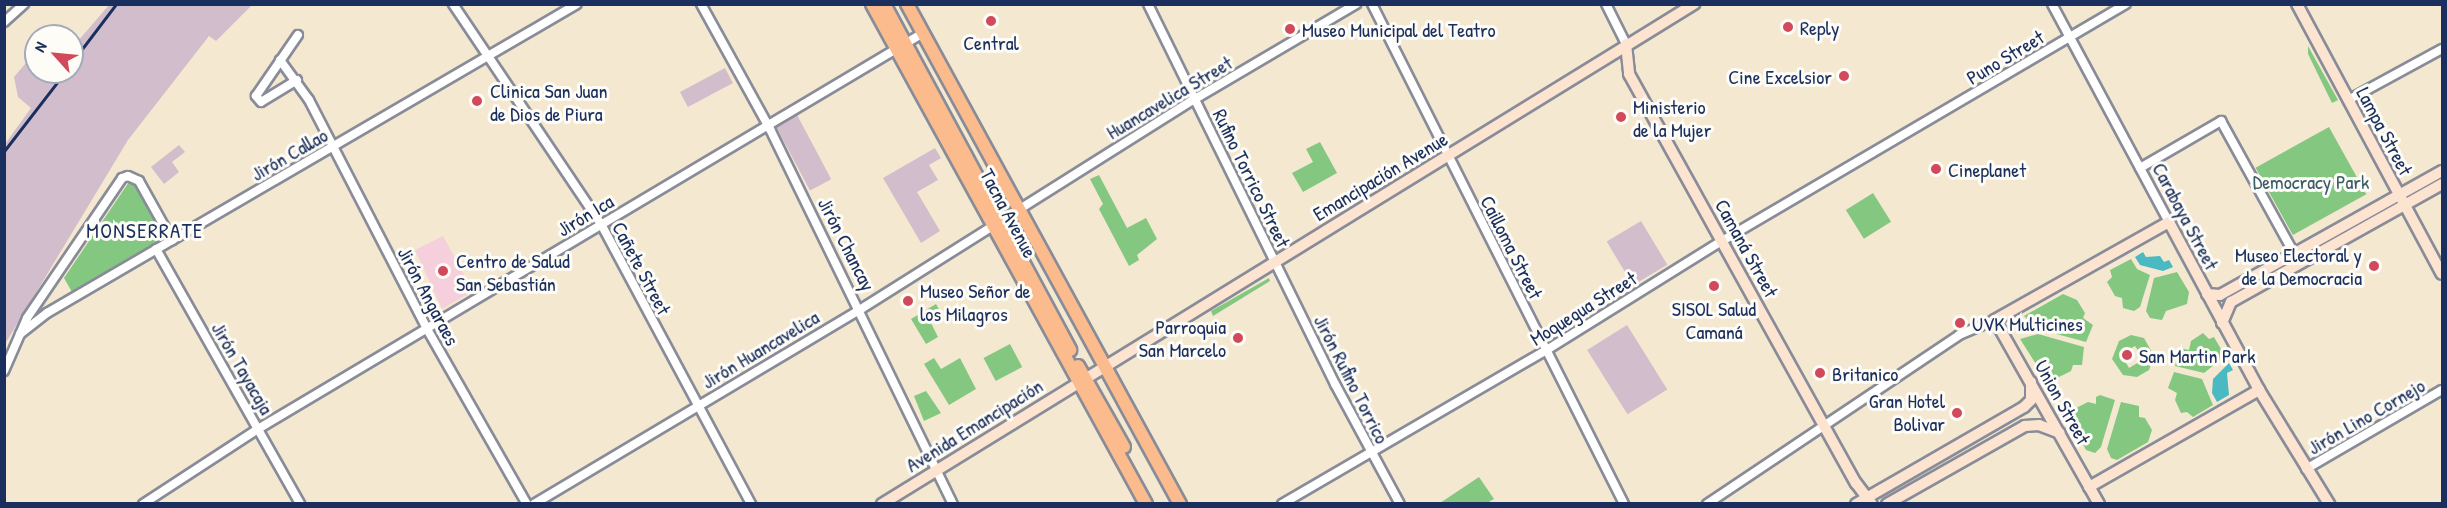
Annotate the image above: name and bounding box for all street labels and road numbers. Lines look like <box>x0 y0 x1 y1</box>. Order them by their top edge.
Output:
street label: Puno Street <box>1962 25 2048 89</box>
street label: Huancavelica Street <box>1102 50 1236 144</box>
street label: Lampa Street <box>2352 83 2418 179</box>
street label: Rufino Torrico Street <box>1208 105 1296 251</box>
street label: Jirón Callao <box>246 122 332 186</box>
street label: Emancipación Avenue <box>1308 126 1452 226</box>
street label: Carabaya Street <box>2148 158 2224 274</box>
street label: Tacna Avenue <box>976 164 1042 262</box>
street label: Jirón Ica <box>552 189 618 241</box>
street label: Cailloma Street <box>1476 191 1548 303</box>
street label: Jirón Chancay <box>813 193 881 295</box>
street label: Camaná Street <box>1710 195 1784 301</box>
street label: Cañete Street <box>608 217 676 319</box>
street label: Jirón Angaraes <box>393 243 465 349</box>
street label: Moquegua Street <box>1525 266 1641 350</box>
street label: Jirón Huancavelica <box>697 305 823 393</box>
street label: Jirón Rufino Torrico <box>1309 311 1395 447</box>
street label: Jirón Tayacaja <box>207 317 279 419</box>
street label: Union Street <box>2030 356 2096 448</box>
street label: Avenida Emancipación <box>901 373 1047 477</box>
street label: Jirón Lino Cornejo <box>2303 373 2429 459</box>

